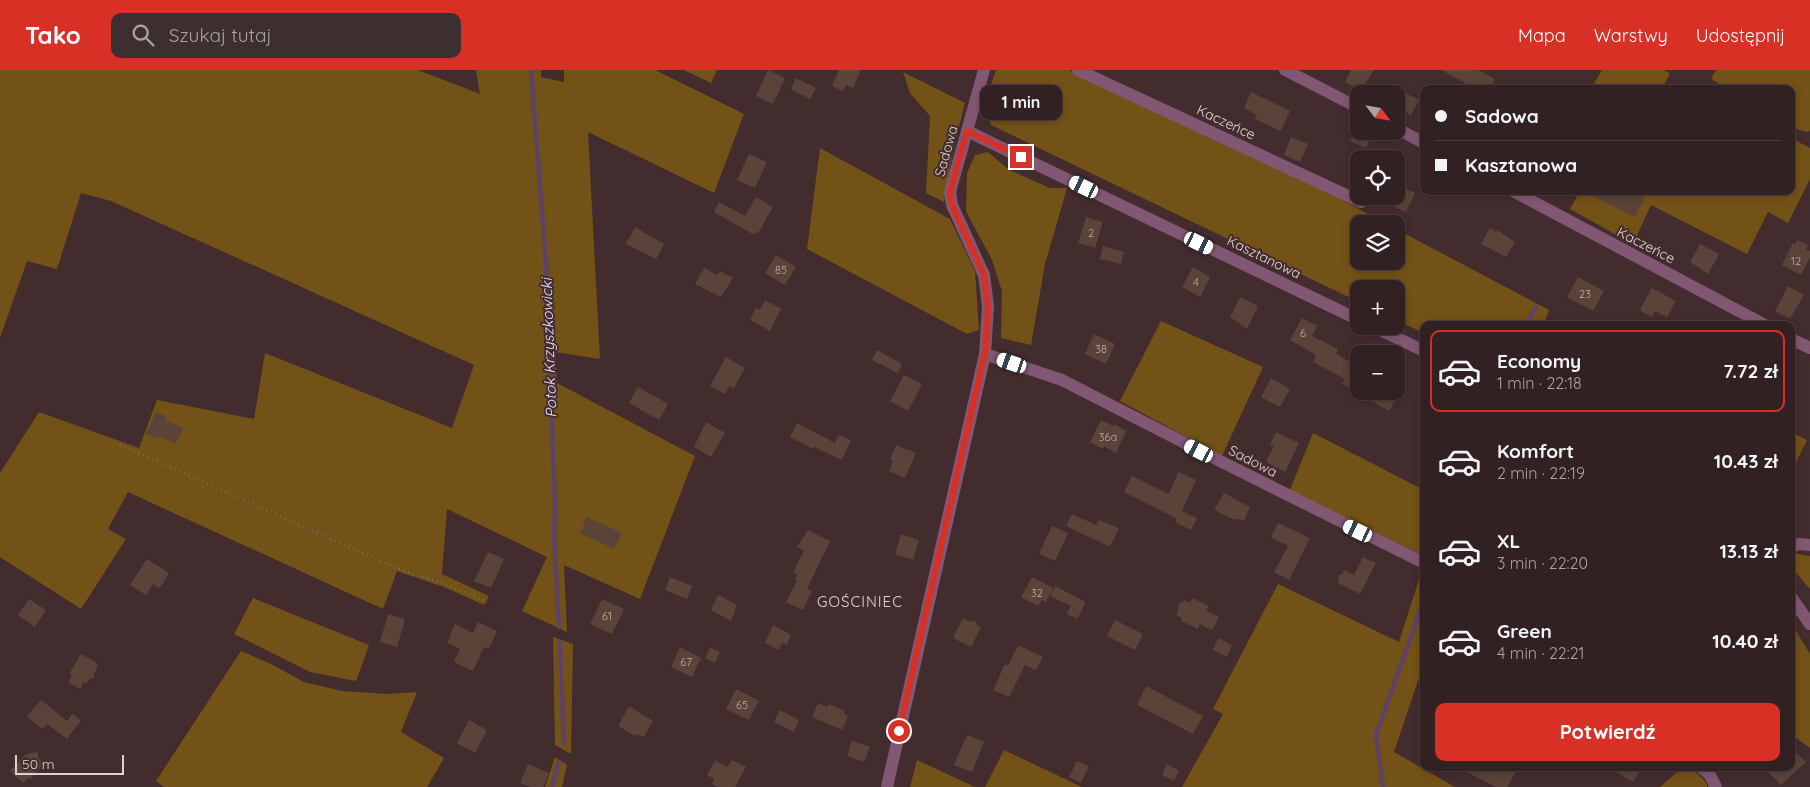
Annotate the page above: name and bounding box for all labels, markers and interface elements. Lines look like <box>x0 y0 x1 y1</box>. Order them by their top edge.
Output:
search box <box>111 13 461 58</box>
text: Tako <box>25 20 81 50</box>
icon: search <box>129 21 157 49</box>
text: Szukaj tutaj <box>169 23 272 47</box>
text: Mapa <box>1518 24 1566 47</box>
text: Warstwy <box>1594 24 1668 47</box>
text: Udostępnij <box>1696 24 1785 47</box>
callout: 1 min <box>980 84 1062 119</box>
north arrow <box>1350 85 1405 140</box>
map controls <box>1350 85 1405 400</box>
text: 1 min <box>1002 92 1040 112</box>
street label: Kaczeńce <box>1194 101 1258 143</box>
text: Sadowa <box>1465 104 1539 128</box>
street label: Sadowa <box>931 123 961 179</box>
route end <box>1010 146 1032 168</box>
button: locate <box>1350 150 1405 205</box>
text: Kasztanowa <box>1465 153 1577 177</box>
car <box>1067 174 1100 200</box>
button: layers <box>1350 215 1405 270</box>
street label: Kaczeńce <box>1614 223 1678 267</box>
house number: 2 <box>1088 226 1094 240</box>
car <box>1182 230 1215 256</box>
street label: Kasztanowa <box>1224 231 1304 283</box>
house number: 12 <box>1791 254 1801 268</box>
house number: 85 <box>775 263 787 277</box>
house number: 4 <box>1193 275 1199 289</box>
water label: Potok Krzyszkowicki <box>537 276 560 418</box>
button: + <box>1350 280 1405 335</box>
house number: 23 <box>1579 287 1591 301</box>
house number: 6 <box>1300 326 1306 340</box>
house number: 38 <box>1095 342 1107 356</box>
button: − <box>1350 345 1405 400</box>
icon: car <box>1437 349 1482 394</box>
text: Economy <box>1497 349 1581 373</box>
car <box>995 351 1028 375</box>
text: 7.72 zł <box>1723 359 1778 383</box>
text: 1 min · 22:18 <box>1497 373 1582 393</box>
house number: 36a <box>1099 430 1117 444</box>
car <box>1182 438 1215 464</box>
icon: car <box>1437 439 1482 484</box>
text: Komfort <box>1497 439 1574 463</box>
street label: Sadowa <box>1226 441 1280 481</box>
text: 10.43 zł <box>1714 449 1778 473</box>
text: 2 min · 22:19 <box>1497 463 1585 483</box>
car <box>1341 518 1374 544</box>
icon: car <box>1437 529 1482 574</box>
text: XL <box>1497 529 1520 553</box>
text: 13.13 zł <box>1719 539 1778 563</box>
text: 3 min · 22:20 <box>1497 553 1588 573</box>
house number: 32 <box>1031 586 1043 600</box>
district label: GOŚCINIEC <box>817 592 903 611</box>
house number: 61 <box>602 609 612 623</box>
icon: car <box>1437 619 1482 664</box>
text: Green <box>1497 619 1552 643</box>
text: 10.40 zł <box>1712 629 1778 653</box>
text: 4 min · 22:21 <box>1497 643 1584 663</box>
house number: 67 <box>680 655 692 669</box>
house number: 65 <box>736 698 748 712</box>
button: Potwierdź <box>1435 703 1780 761</box>
route start <box>888 720 910 742</box>
scale bar <box>15 752 124 775</box>
text: 50 m <box>22 755 55 773</box>

